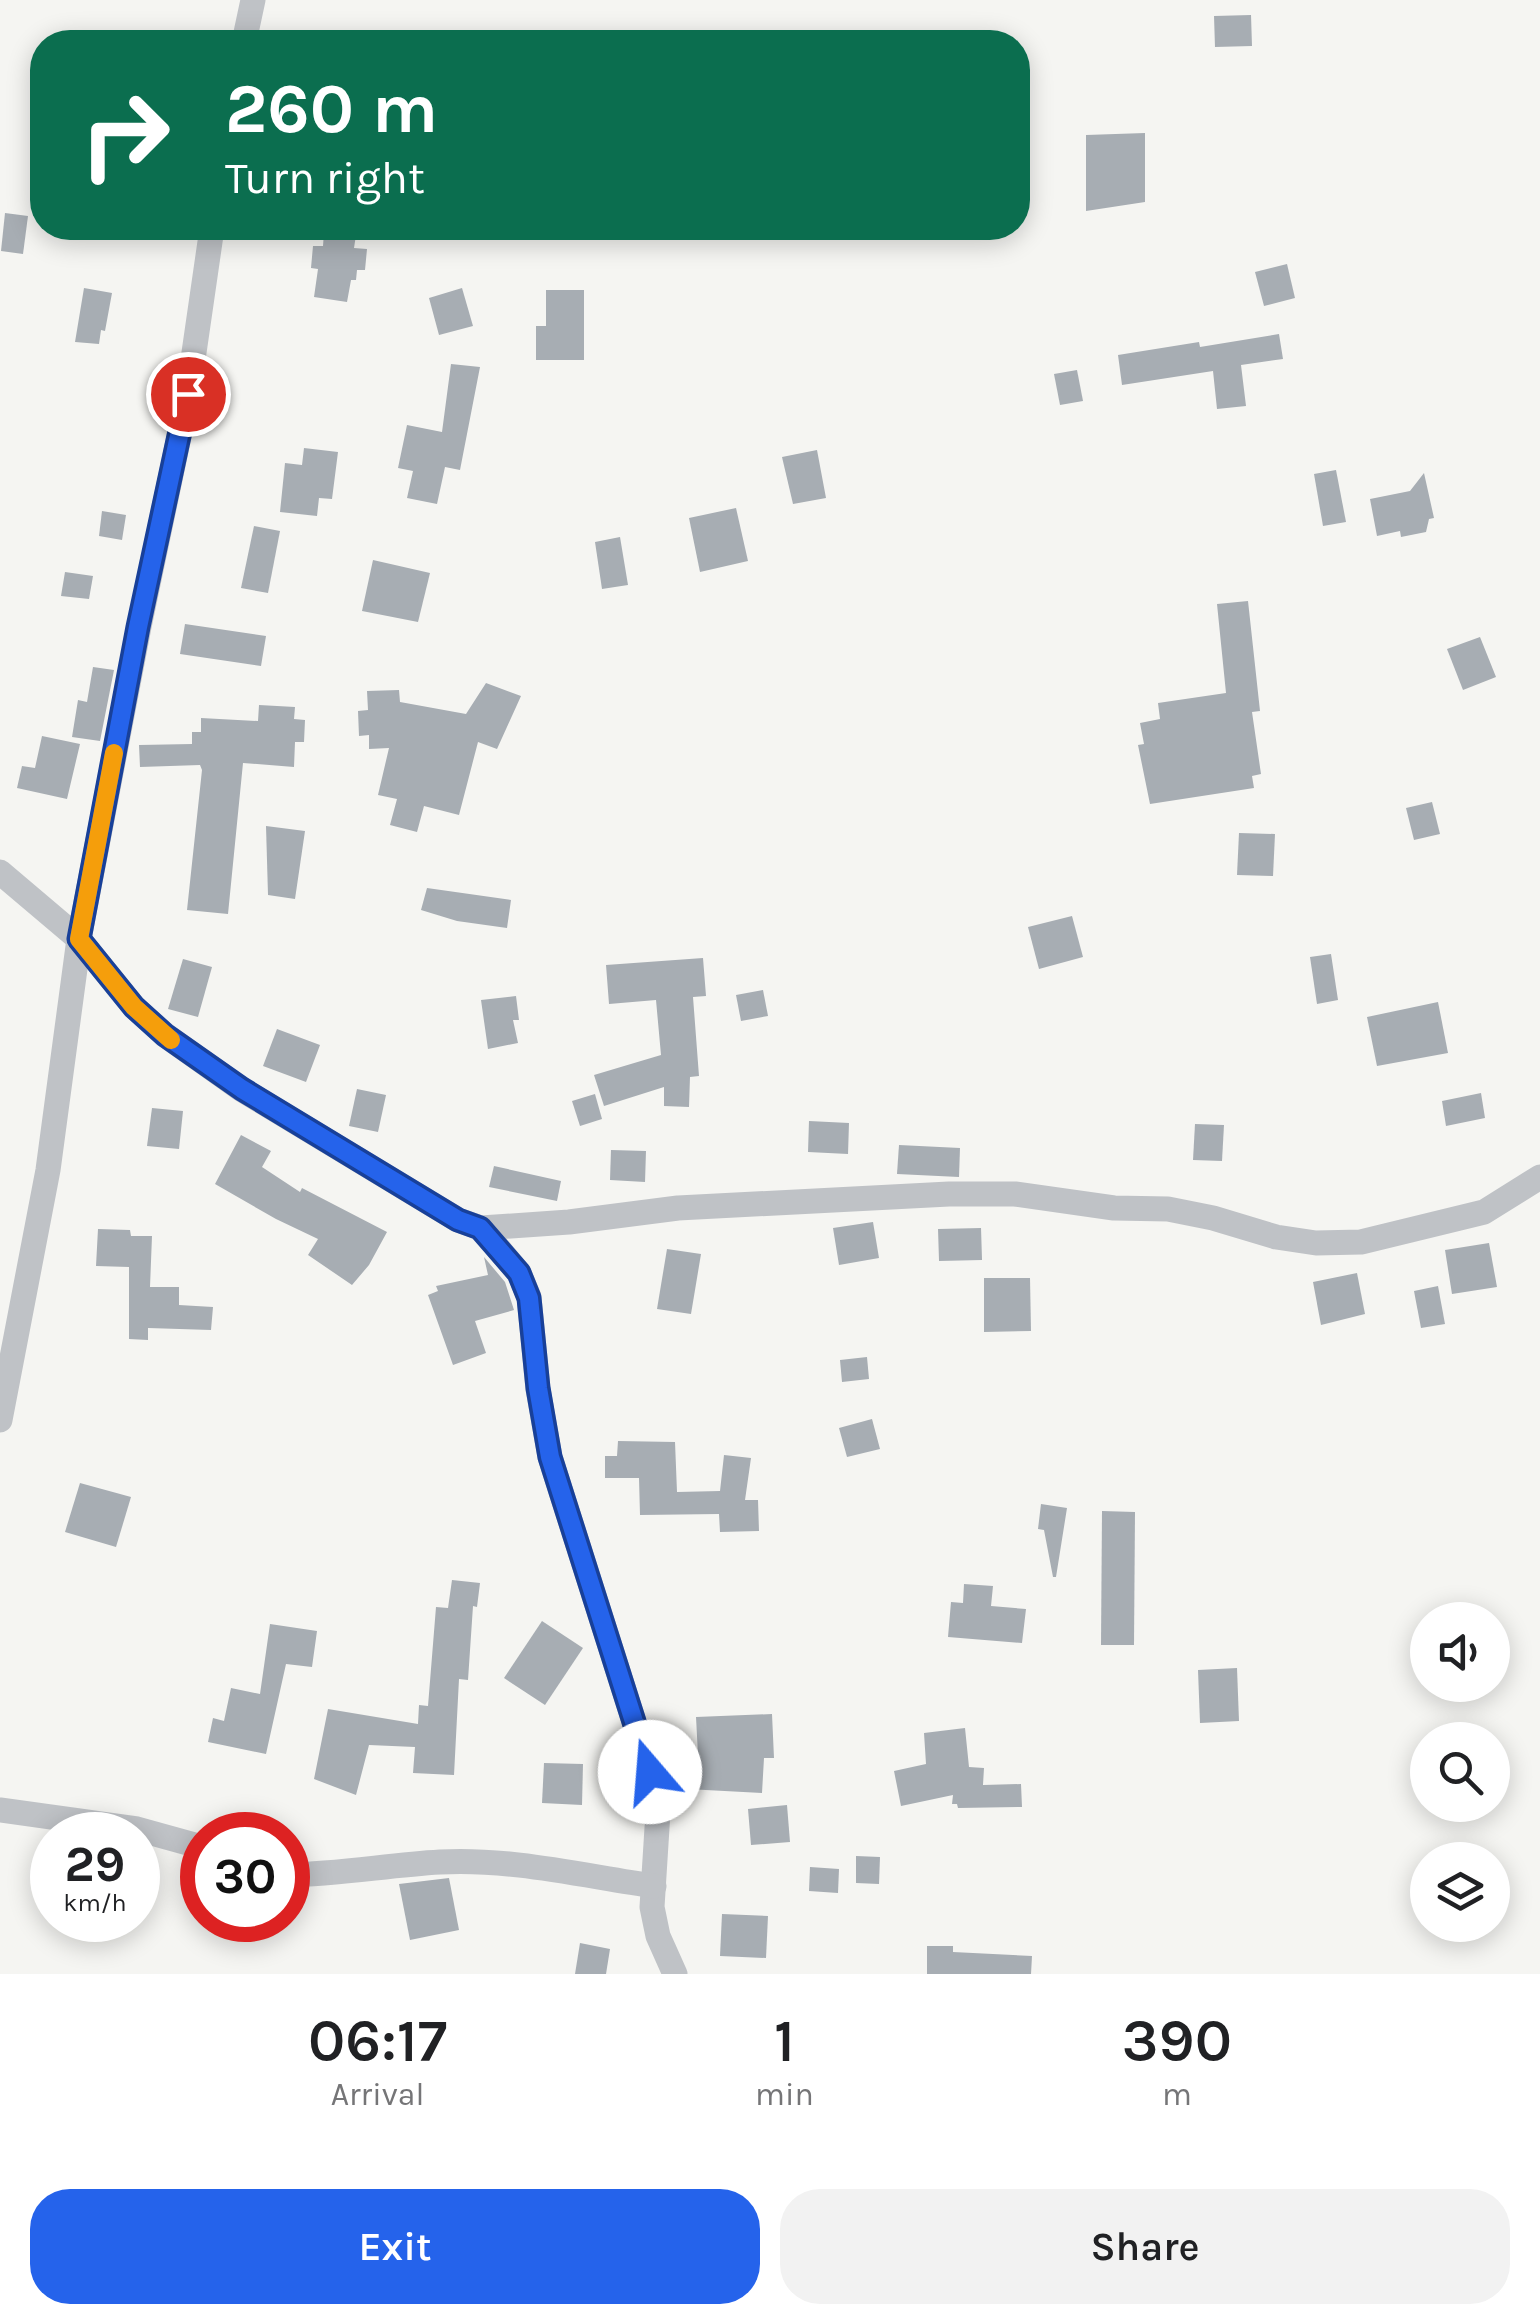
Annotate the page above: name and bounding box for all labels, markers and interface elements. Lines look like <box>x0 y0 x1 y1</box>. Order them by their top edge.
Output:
text: 260 m <box>225 68 438 150</box>
icon: right <box>60 70 190 200</box>
text: Turn right <box>225 152 425 204</box>
pin <box>146 352 231 437</box>
icon: arrive <box>161 367 216 422</box>
map controls <box>1410 1602 1510 1942</box>
button: sound <box>1410 1602 1510 1702</box>
position arrow <box>598 1720 702 1824</box>
button: search <box>1410 1722 1510 1822</box>
speed limit sign: 30 <box>180 1812 310 1942</box>
text: 29 <box>65 1835 125 1894</box>
button: layers <box>1410 1842 1510 1942</box>
text: km/h <box>63 1888 127 1917</box>
text: 06:17 <box>308 2006 447 2076</box>
text: 1 <box>774 2006 795 2076</box>
text: 390 <box>1122 2006 1232 2076</box>
text: Arrival <box>331 2076 424 2113</box>
text: min <box>755 2076 814 2113</box>
text: m <box>1162 2076 1192 2113</box>
button: Exit <box>30 2189 760 2304</box>
button: Share <box>780 2189 1510 2304</box>

